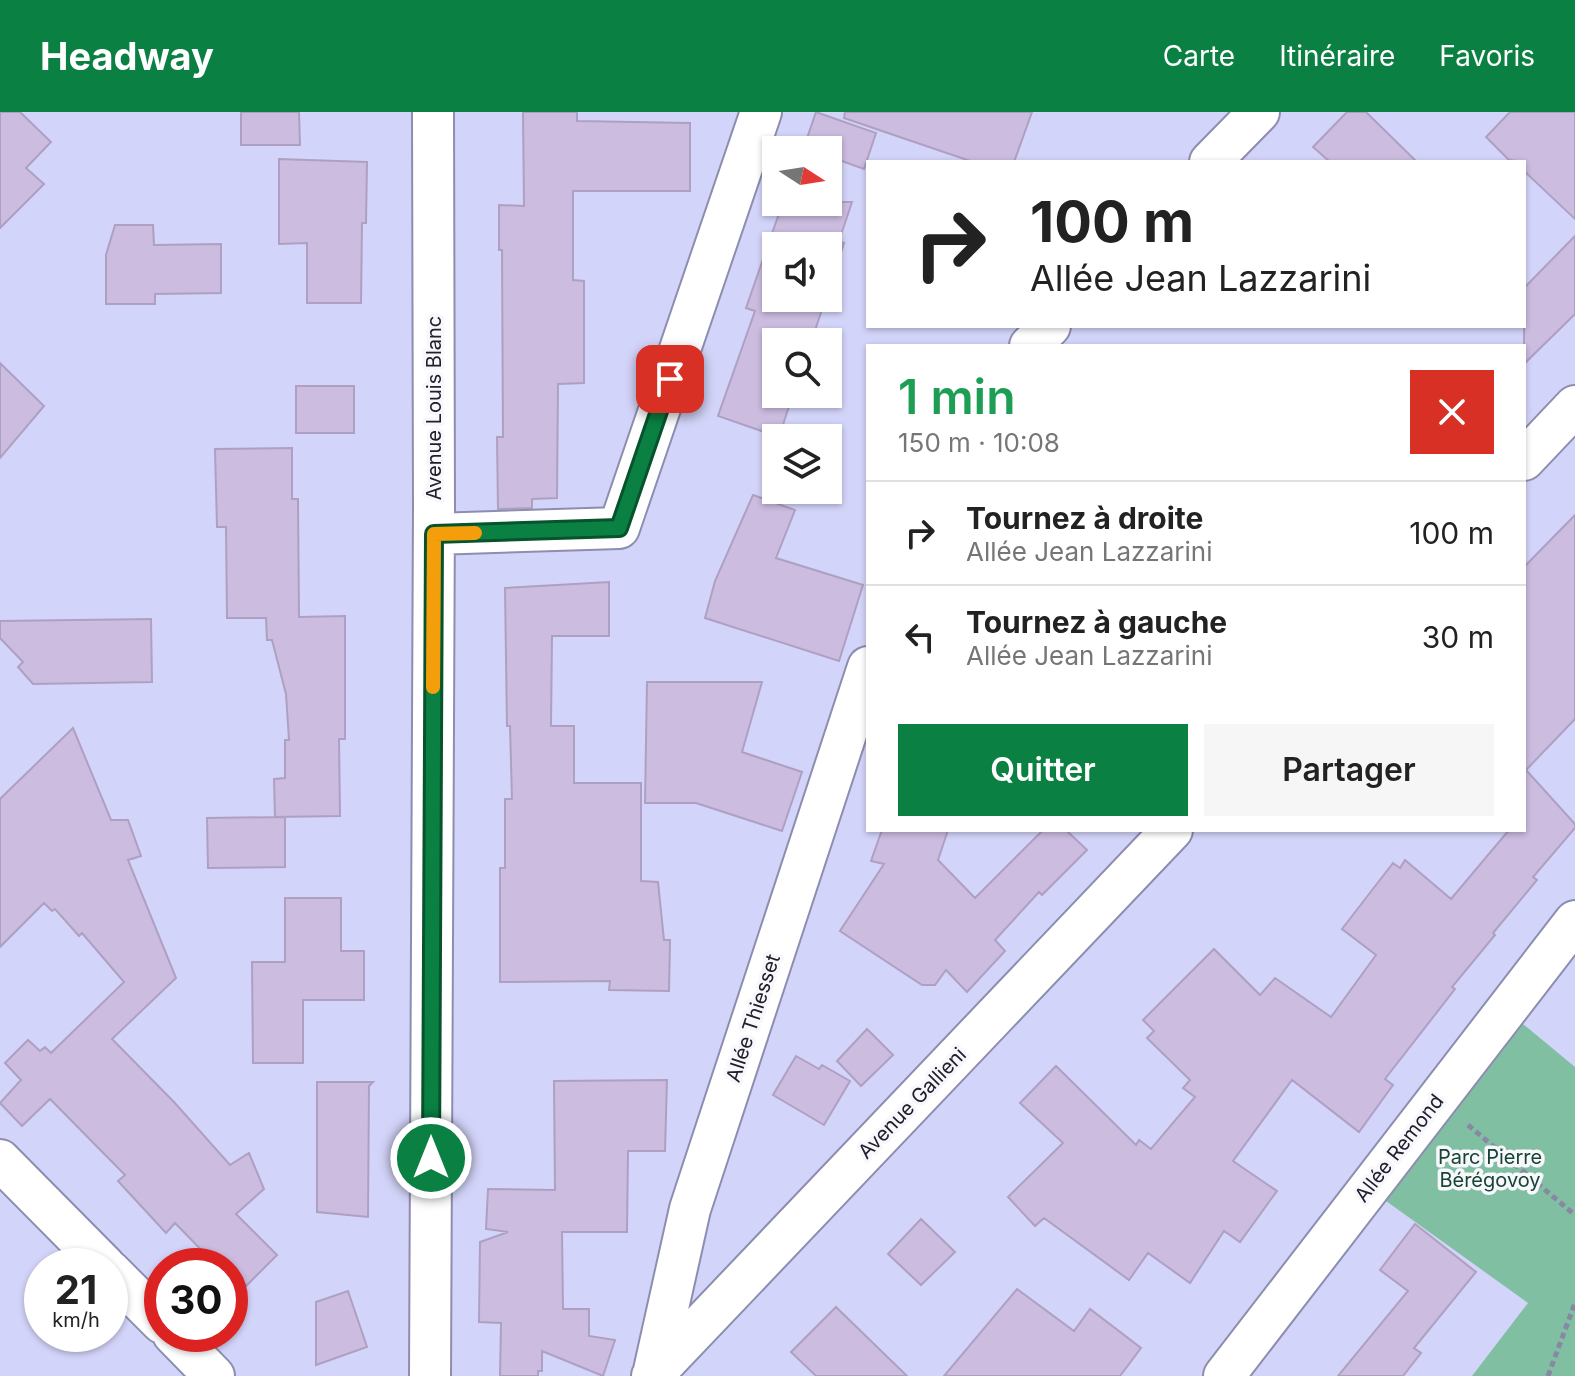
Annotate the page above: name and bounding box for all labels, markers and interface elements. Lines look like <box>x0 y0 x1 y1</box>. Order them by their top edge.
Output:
text: Headway <box>40 33 214 79</box>
text: Carte <box>1163 39 1235 73</box>
text: Itinéraire <box>1279 39 1395 73</box>
text: Favoris <box>1439 39 1535 73</box>
north arrow <box>762 136 842 216</box>
map controls <box>762 136 842 504</box>
text: 100 m <box>1030 188 1194 256</box>
icon: right <box>898 192 1002 296</box>
button: sound <box>762 232 842 312</box>
text: Allée Jean Lazzarini <box>1030 256 1371 300</box>
street label: Avenue Louis Blanc <box>422 316 446 500</box>
button: search <box>762 328 842 408</box>
pin <box>636 345 704 413</box>
icon: arrive <box>648 357 692 401</box>
text: 1 min <box>898 367 1016 426</box>
button: close <box>1410 370 1494 454</box>
button: layers <box>762 424 842 504</box>
text: 150 m · 10:08 <box>898 427 1060 458</box>
text: Tournez à droite <box>966 500 1203 536</box>
icon: right <box>898 511 942 555</box>
text: 100 m <box>1409 515 1494 551</box>
text: Allée Jean Lazzarini <box>966 536 1212 567</box>
text: Tournez à gauche <box>966 604 1227 640</box>
icon: left <box>898 615 942 659</box>
text: 30 m <box>1422 619 1494 655</box>
text: Allée Jean Lazzarini <box>966 640 1212 671</box>
button: Quitter <box>898 724 1188 816</box>
button: Partager <box>1204 724 1494 816</box>
street label: Allée Thiesset <box>721 951 785 1085</box>
street label: Avenue Gallieni <box>853 1043 971 1163</box>
street label: Allée Remond <box>1349 1089 1449 1207</box>
position arrow <box>389 1116 473 1200</box>
park label: Parc Pierre Bérégovoy <box>1438 1145 1542 1192</box>
speed limit sign: 30 <box>144 1248 248 1352</box>
text: 21 <box>55 1265 97 1314</box>
text: km/h <box>52 1308 100 1332</box>

